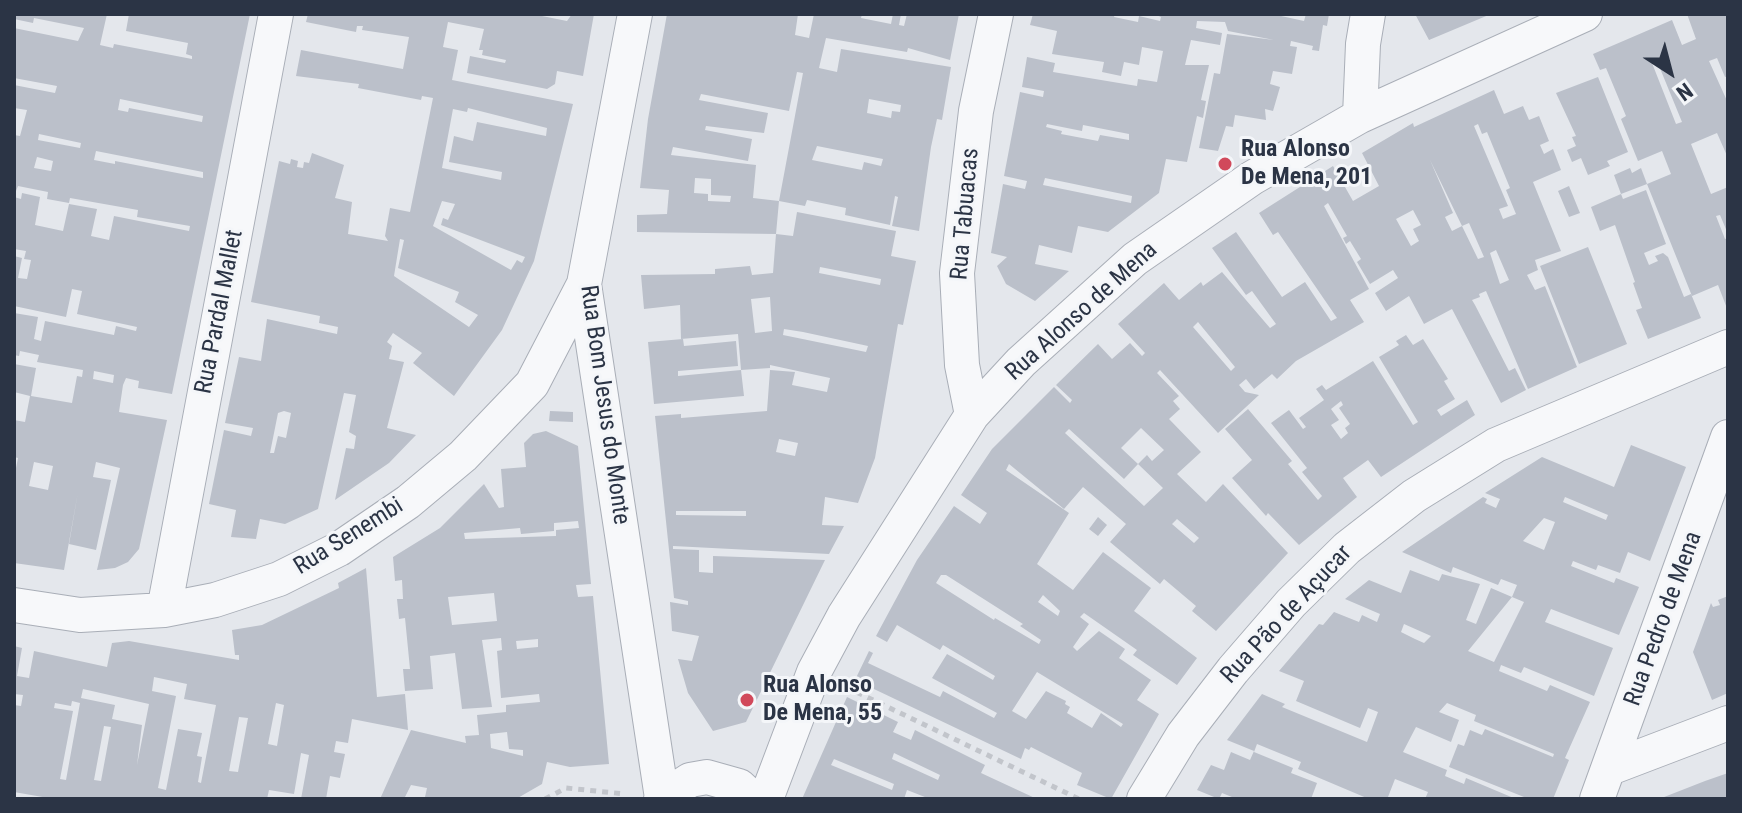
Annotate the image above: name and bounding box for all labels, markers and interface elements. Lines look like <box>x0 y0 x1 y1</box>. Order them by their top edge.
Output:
north arrow <box>1630 32 1710 112</box>
text: N <box>1672 78 1697 106</box>
place label: Rua Alonso De Mena, 201 <box>1241 136 1372 192</box>
street label: Rua Tabuacas <box>946 147 986 281</box>
marker: Rua Alonso De Mena, 201 <box>1216 155 1234 173</box>
street label: Rua Pardal Mallet <box>190 228 250 396</box>
street label: Rua Alonso de Mena <box>1000 236 1164 388</box>
street label: Rua Bom Jesus do Monte <box>573 283 635 527</box>
street label: Rua Senembi <box>289 492 409 582</box>
street label: Rua Pedro de Mena <box>1619 528 1709 710</box>
street label: Rua Pão de Açucar <box>1216 540 1358 690</box>
place label: Rua Alonso De Mena, 55 <box>763 672 882 728</box>
marker: Rua Alonso De Mena, 55 <box>738 691 756 709</box>

